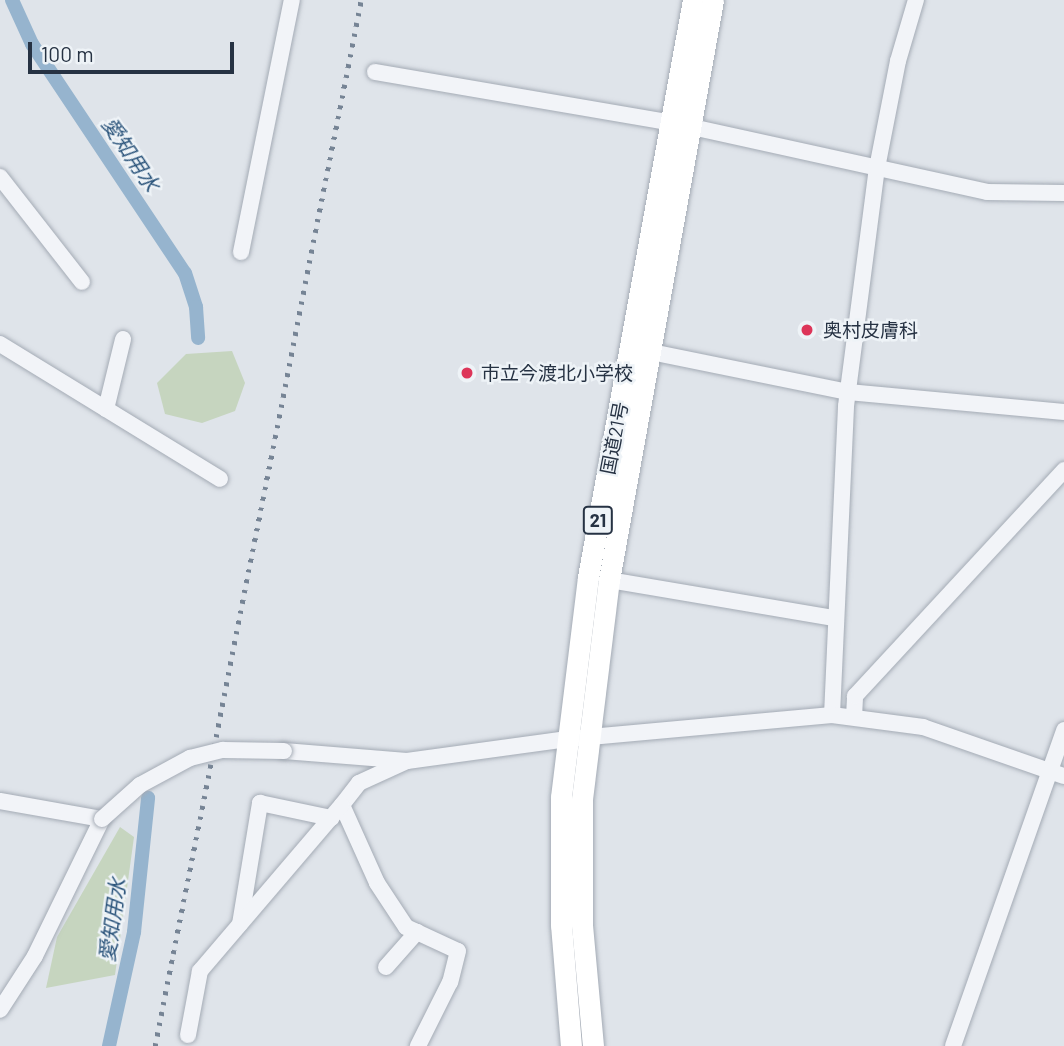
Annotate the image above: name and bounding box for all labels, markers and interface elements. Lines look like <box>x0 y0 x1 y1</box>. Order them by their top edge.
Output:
scale bar <box>32 28 238 72</box>
text: 100 m <box>41 41 94 66</box>
water label: 愛知用水 <box>97 112 165 196</box>
place label: 奥村皮膚科 <box>823 319 918 341</box>
marker: 奥村皮膚科 <box>797 320 817 340</box>
place label: 市立今渡北小学校 <box>481 362 633 384</box>
marker: 市立今渡北小学校 <box>459 365 475 381</box>
street label: 国道21号 <box>596 400 632 476</box>
road number: 21 <box>582 506 614 534</box>
water label: 愛知用水 <box>94 877 130 963</box>

